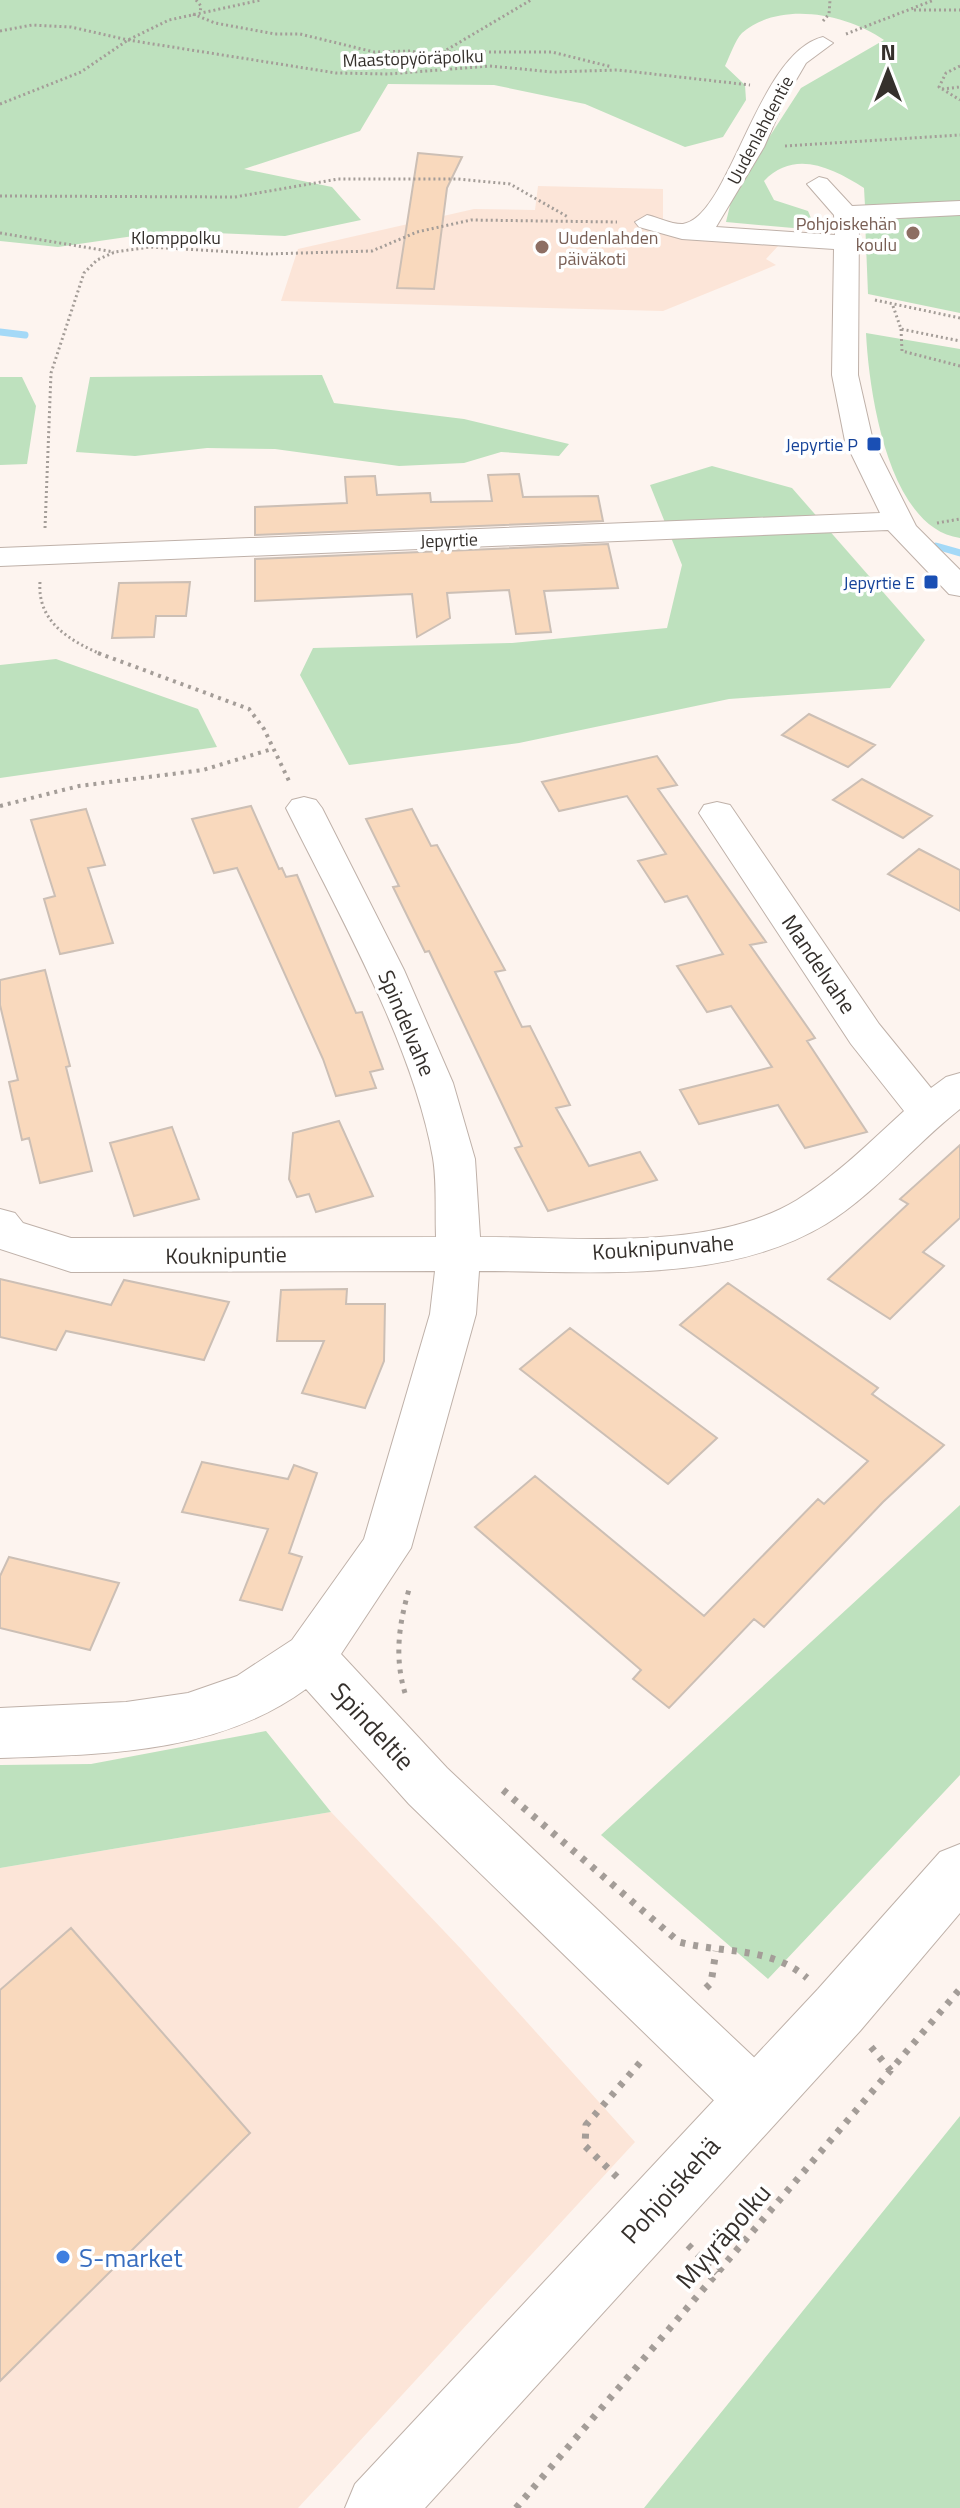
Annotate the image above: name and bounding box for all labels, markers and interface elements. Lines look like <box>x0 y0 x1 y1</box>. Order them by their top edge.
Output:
north arrow <box>848 32 928 112</box>
text: N <box>880 35 896 69</box>
street label: Maastopyöräpolku <box>342 42 484 74</box>
street label: Uudenlahdentie <box>720 71 800 189</box>
place label: Pohjoiskehän koulu <box>796 210 897 258</box>
street label: Klomppolku <box>131 224 221 251</box>
place label: Uudenlahden päiväkoti <box>558 224 658 272</box>
marker: Pohjoiskehän koulu <box>904 224 922 242</box>
marker: Uudenlahden päiväkoti <box>533 238 551 256</box>
place label: Jepyrtie P <box>786 431 858 458</box>
marker: Jepyrtie P <box>865 435 883 453</box>
street label: Jepyrtie <box>420 525 478 555</box>
place label: Jepyrtie E <box>843 569 915 596</box>
marker: Jepyrtie E <box>922 573 940 591</box>
street label: Mandelvahe <box>773 907 865 1021</box>
street label: Spindelvahe <box>369 965 445 1081</box>
street label: Kouknipunvahe <box>591 1225 735 1269</box>
street label: Kouknipuntie <box>165 1237 287 1273</box>
street label: Spindeltie <box>322 1673 424 1779</box>
street label: Pohjoiskehä <box>611 2128 729 2252</box>
street label: Myyräpolku <box>666 2175 780 2297</box>
place label: S-market <box>79 2238 183 2277</box>
marker: S-market <box>54 2248 72 2266</box>

